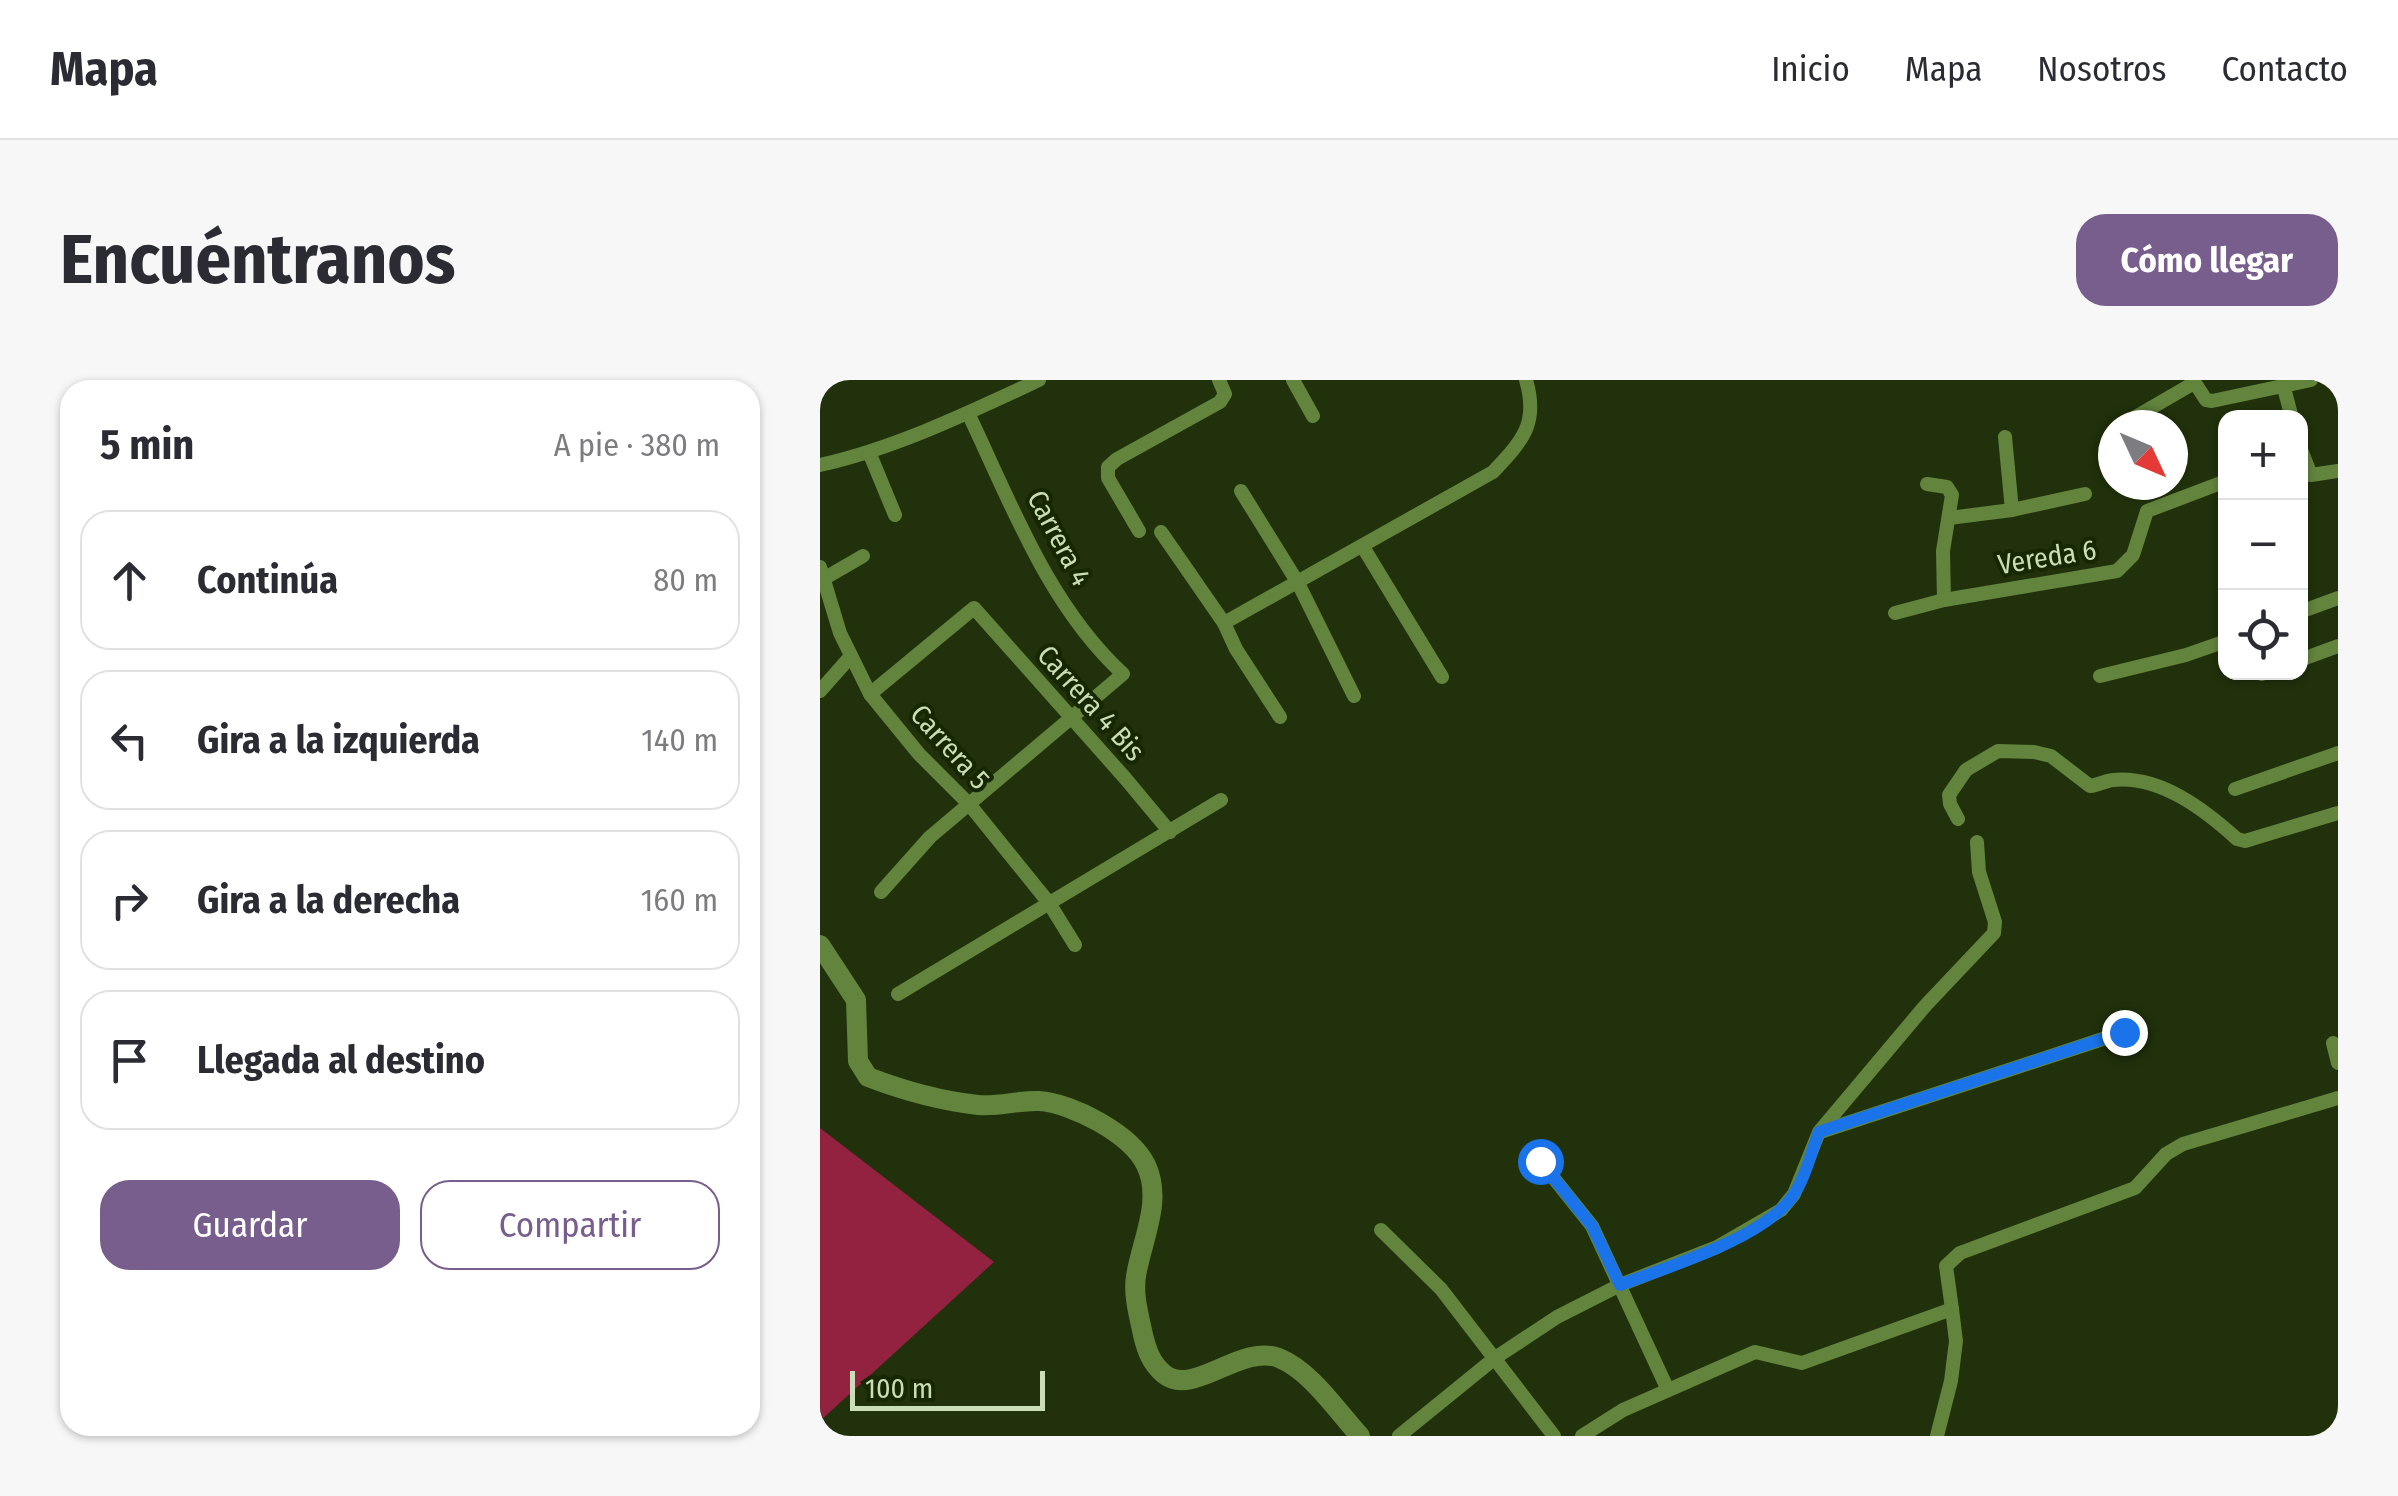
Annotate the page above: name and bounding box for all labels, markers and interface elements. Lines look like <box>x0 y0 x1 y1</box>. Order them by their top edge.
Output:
text: Mapa <box>50 40 158 98</box>
text: Inicio <box>1771 48 1850 90</box>
text: Mapa <box>1905 48 1982 90</box>
text: Nosotros <box>2037 48 2166 90</box>
text: Contacto <box>2221 48 2348 90</box>
button: Cómo llegar <box>2076 214 2338 306</box>
text: Encuéntranos <box>60 218 455 302</box>
north arrow <box>2098 410 2188 500</box>
map controls <box>2218 410 2308 680</box>
button: + <box>2218 410 2308 500</box>
text: 5 min <box>100 420 194 470</box>
text: A pie · 380 m <box>554 426 720 464</box>
street label: Carrera 4 <box>1020 485 1098 591</box>
button: − <box>2218 500 2308 590</box>
street label: Vereda 6 <box>1995 533 2099 581</box>
icon: ahead <box>102 553 157 608</box>
text: Continúa <box>197 557 338 603</box>
text: 80 m <box>653 561 718 599</box>
button: locate <box>2218 590 2308 680</box>
street label: Carrera 4 Bis <box>1031 638 1151 768</box>
street label: Carrera 5 <box>904 698 996 796</box>
icon: left <box>102 713 157 768</box>
text: Gira a la izquierda <box>197 717 480 763</box>
text: 140 m <box>641 721 718 759</box>
icon: right <box>102 873 157 928</box>
text: Gira a la derecha <box>197 877 460 923</box>
text: 160 m <box>641 881 718 919</box>
route end <box>2102 1010 2148 1056</box>
icon: arrive <box>102 1033 157 1088</box>
text: Llegada al destino <box>197 1037 485 1083</box>
route start <box>1518 1139 1564 1185</box>
button: Guardar <box>100 1180 400 1270</box>
button: Compartir <box>420 1180 720 1270</box>
scale bar <box>850 1366 1045 1410</box>
text: 100 m <box>865 1372 933 1405</box>

